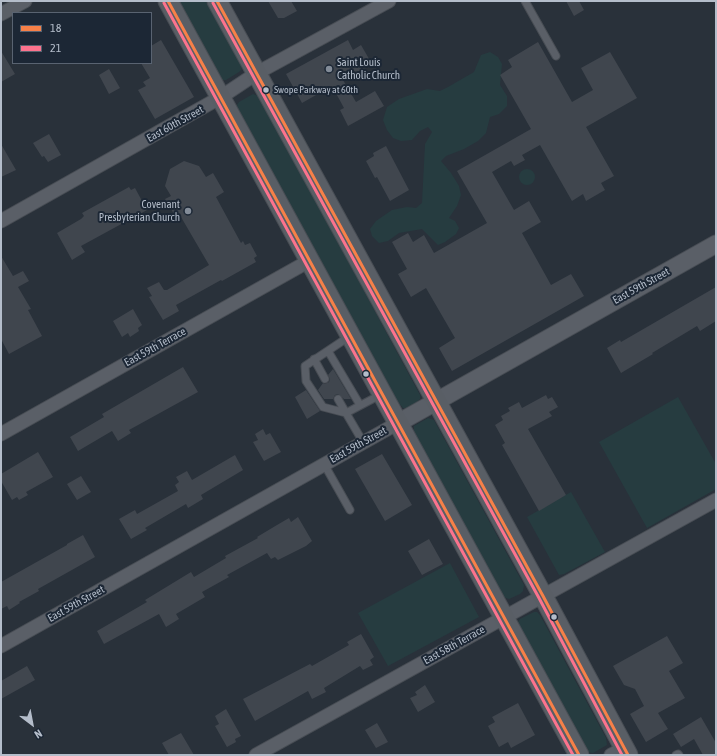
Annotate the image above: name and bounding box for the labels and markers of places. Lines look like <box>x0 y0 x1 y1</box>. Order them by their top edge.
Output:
place label: Saint Louis Catholic Church <box>337 56 400 82</box>
marker: Saint Louis Catholic Church <box>324 64 334 74</box>
place label: Swope Parkway at 60th <box>274 84 358 96</box>
marker: Swope Parkway at 60th <box>261 85 271 95</box>
place label: Covenant Presbyterian Church <box>99 198 180 224</box>
marker: Covenant Presbyterian Church <box>183 206 193 216</box>
unlabelled marker <box>361 369 371 379</box>
unlabelled marker <box>549 612 559 622</box>

